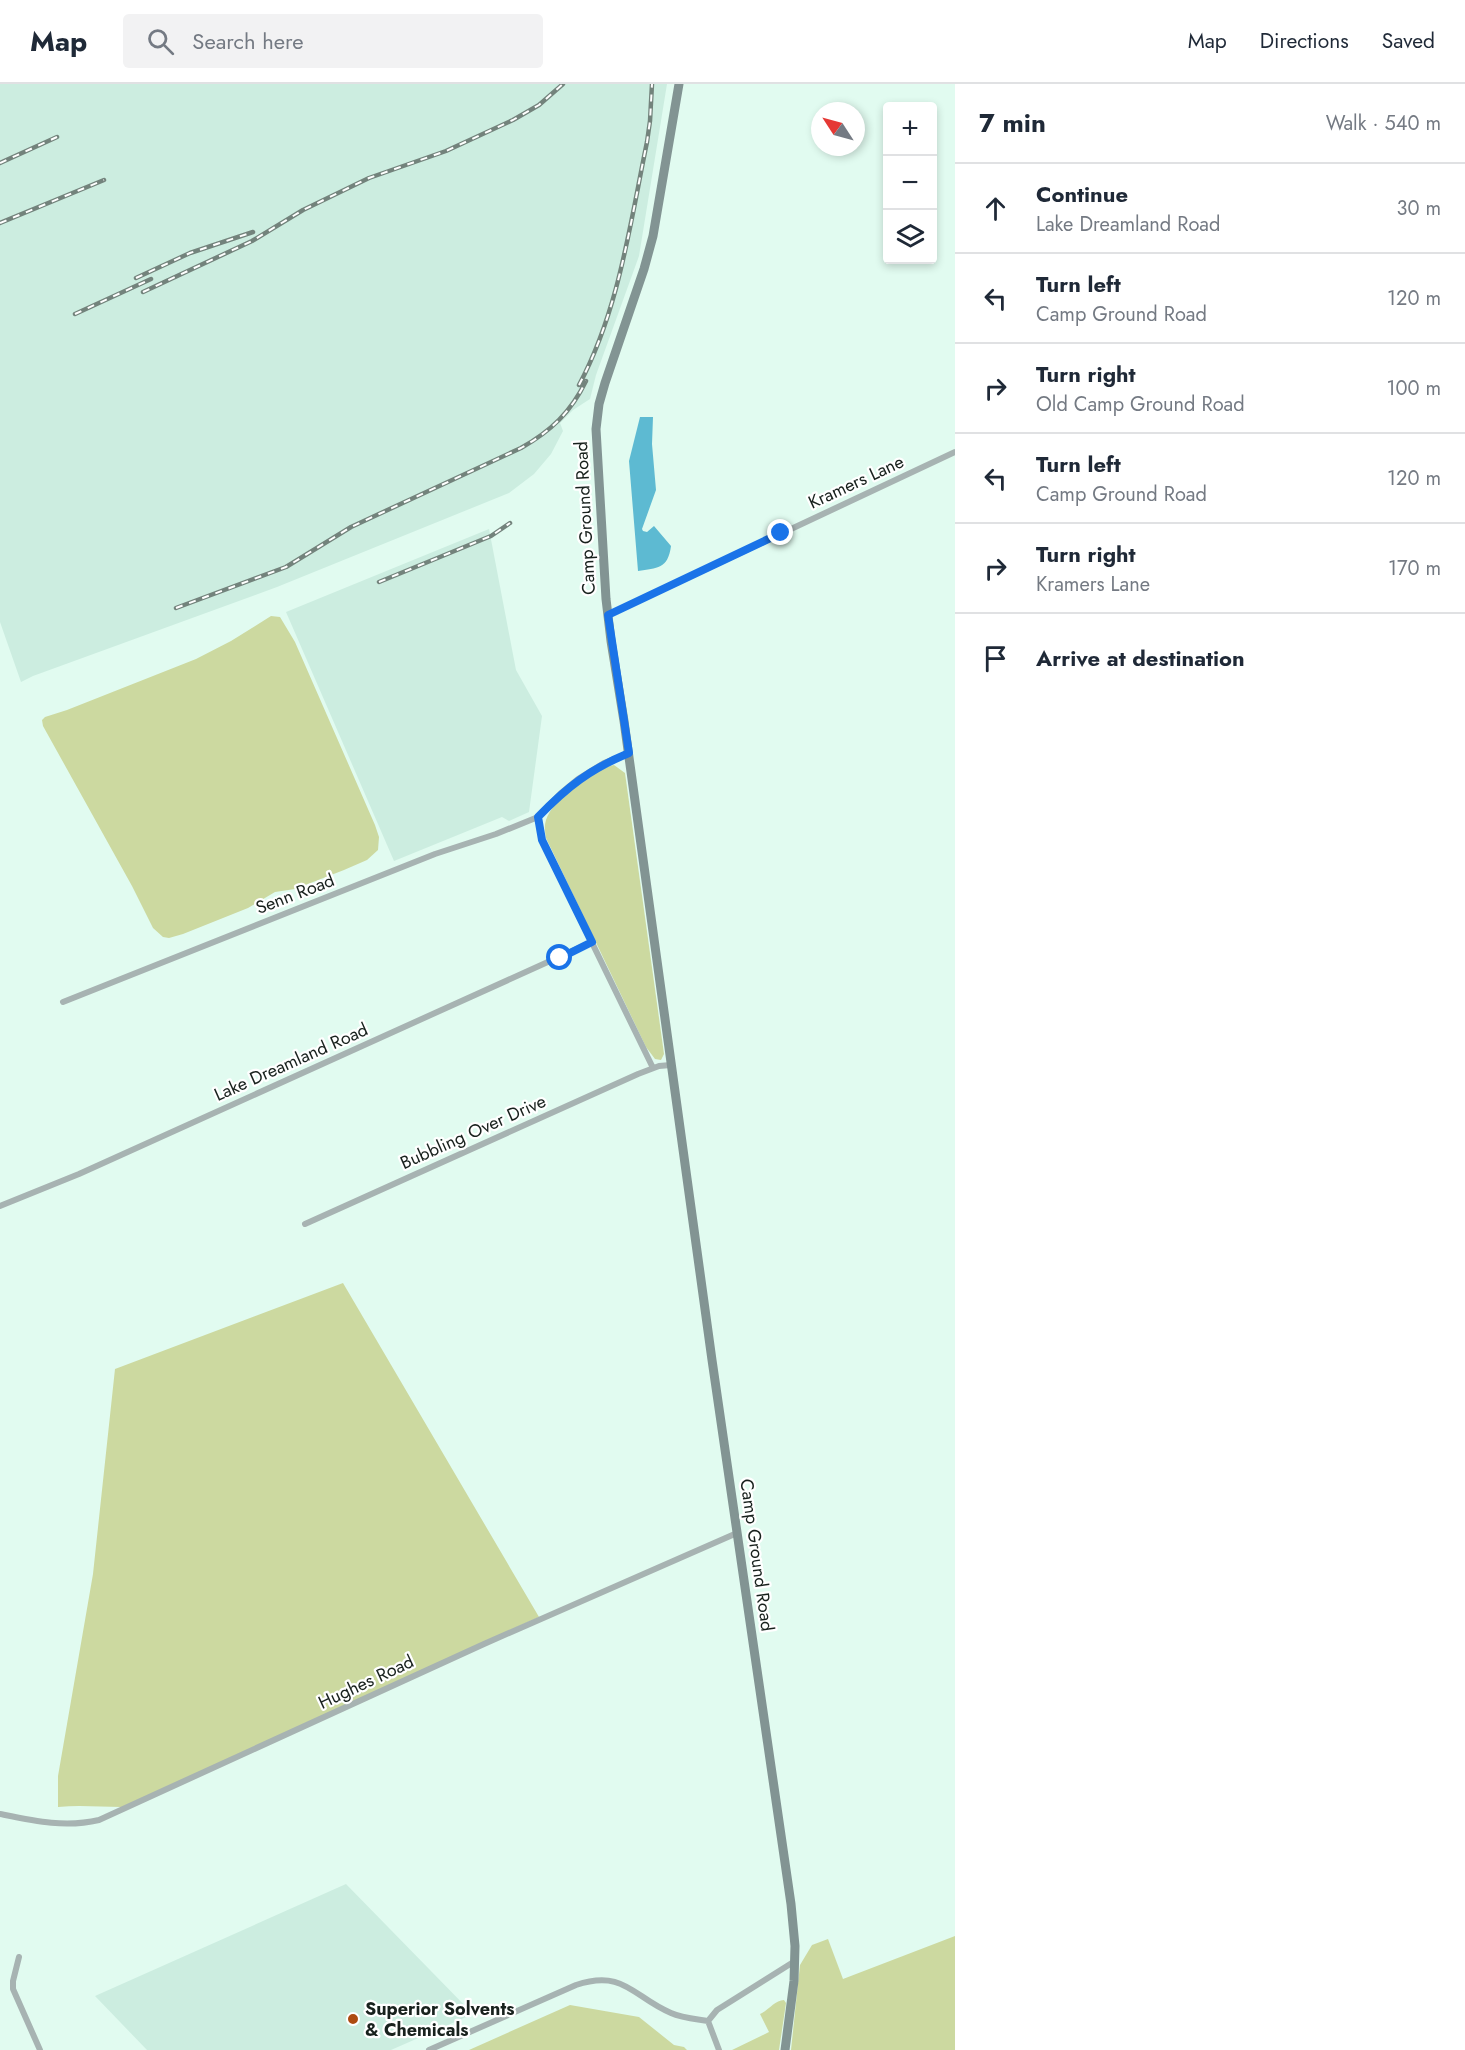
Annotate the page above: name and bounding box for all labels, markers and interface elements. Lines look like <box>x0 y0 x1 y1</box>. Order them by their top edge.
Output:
search box <box>123 14 543 68</box>
text: Map <box>30 21 87 62</box>
icon: search <box>144 25 177 58</box>
text: Search here <box>192 25 304 57</box>
text: Map <box>1188 26 1227 56</box>
text: Directions <box>1260 26 1349 56</box>
text: Saved <box>1382 26 1435 56</box>
north arrow <box>811 102 865 156</box>
map controls <box>883 102 937 264</box>
button: + <box>883 102 937 156</box>
text: 7 min <box>979 104 1046 142</box>
text: Walk · 540 m <box>1326 109 1441 138</box>
button: − <box>883 156 937 210</box>
text: Continue <box>1036 178 1128 210</box>
icon: ahead <box>979 192 1012 225</box>
text: 30 m <box>1396 194 1441 223</box>
button: layers <box>883 210 937 264</box>
text: Lake Dreamland Road <box>1036 210 1220 239</box>
text: Turn left <box>1036 268 1121 300</box>
icon: left <box>979 282 1012 315</box>
text: 120 m <box>1387 284 1441 313</box>
text: Camp Ground Road <box>1036 300 1207 329</box>
text: Turn right <box>1036 358 1136 390</box>
icon: right <box>979 372 1012 405</box>
text: 100 m <box>1386 374 1441 403</box>
text: Old Camp Ground Road <box>1036 390 1245 419</box>
street label: Camp Ground Road <box>568 441 602 595</box>
text: Turn left <box>1036 448 1121 480</box>
street label: Kramers Lane <box>804 449 908 515</box>
icon: left <box>979 462 1012 495</box>
text: 120 m <box>1387 464 1441 493</box>
text: Camp Ground Road <box>1036 480 1207 509</box>
route end <box>767 519 793 545</box>
text: Turn right <box>1036 538 1136 570</box>
icon: right <box>979 552 1012 585</box>
text: 170 m <box>1388 554 1441 583</box>
text: Kramers Lane <box>1036 570 1150 599</box>
icon: arrive <box>979 642 1012 675</box>
text: Arrive at destination <box>1036 642 1245 674</box>
street label: Senn Road <box>252 867 338 921</box>
route start <box>546 944 572 970</box>
street label: Lake Dreamland Road <box>210 1016 372 1108</box>
street label: Bubbling Over Drive <box>396 1088 550 1176</box>
street label: Camp Ground Road <box>733 1477 781 1633</box>
street label: Hughes Road <box>314 1648 418 1716</box>
place label: Superior Solvents & Chemicals <box>365 1996 514 2043</box>
marker: Superior Solvents & Chemicals <box>346 2012 360 2026</box>

